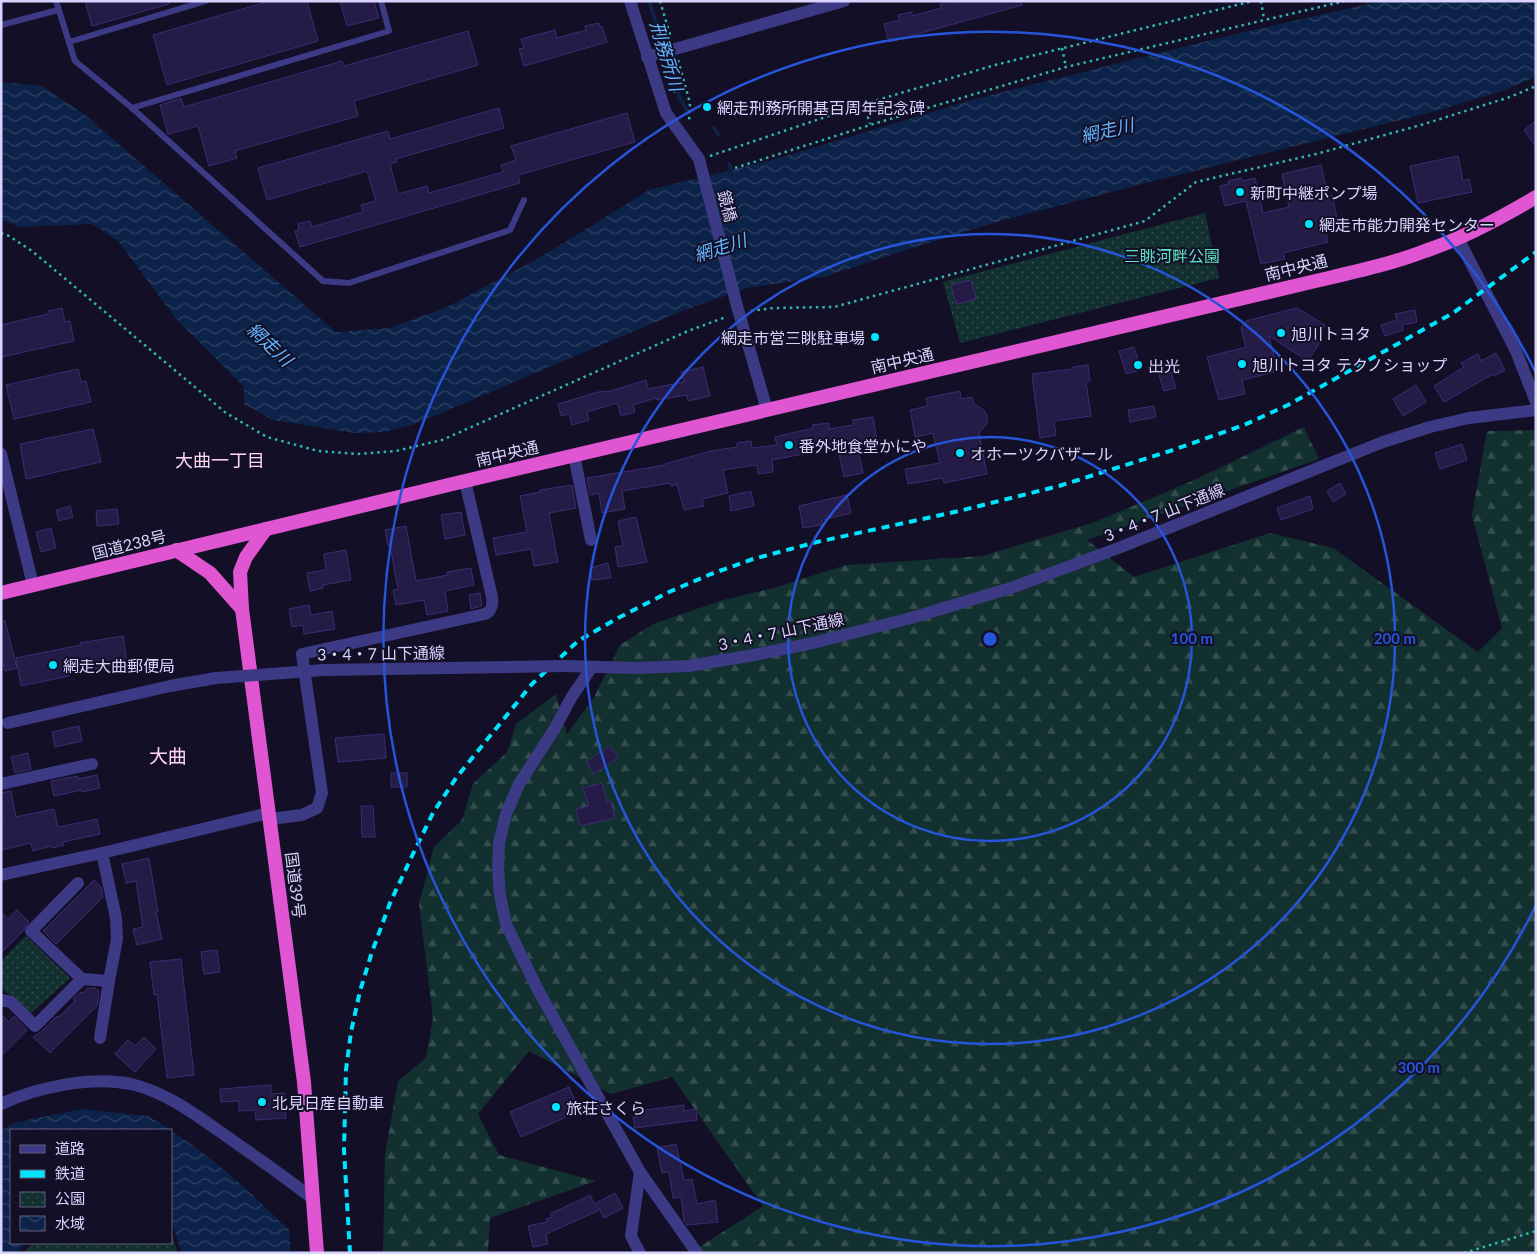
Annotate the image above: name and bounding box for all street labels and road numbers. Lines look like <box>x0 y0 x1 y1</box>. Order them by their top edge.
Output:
street label: 鏡橋 <box>715 188 741 224</box>
street label: 南中央通 <box>1263 250 1329 284</box>
street label: 南中央通 <box>869 344 935 376</box>
street label: 南中央通 <box>474 437 540 469</box>
street label: 3・4・7 山下通線 <box>1101 479 1227 545</box>
street label: 国道238号 <box>90 526 168 562</box>
street label: 3・4・7 山下通線 <box>716 608 846 654</box>
street label: 3・4・7 山下通線 <box>317 642 445 664</box>
street label: 国道39号 <box>283 851 309 919</box>

